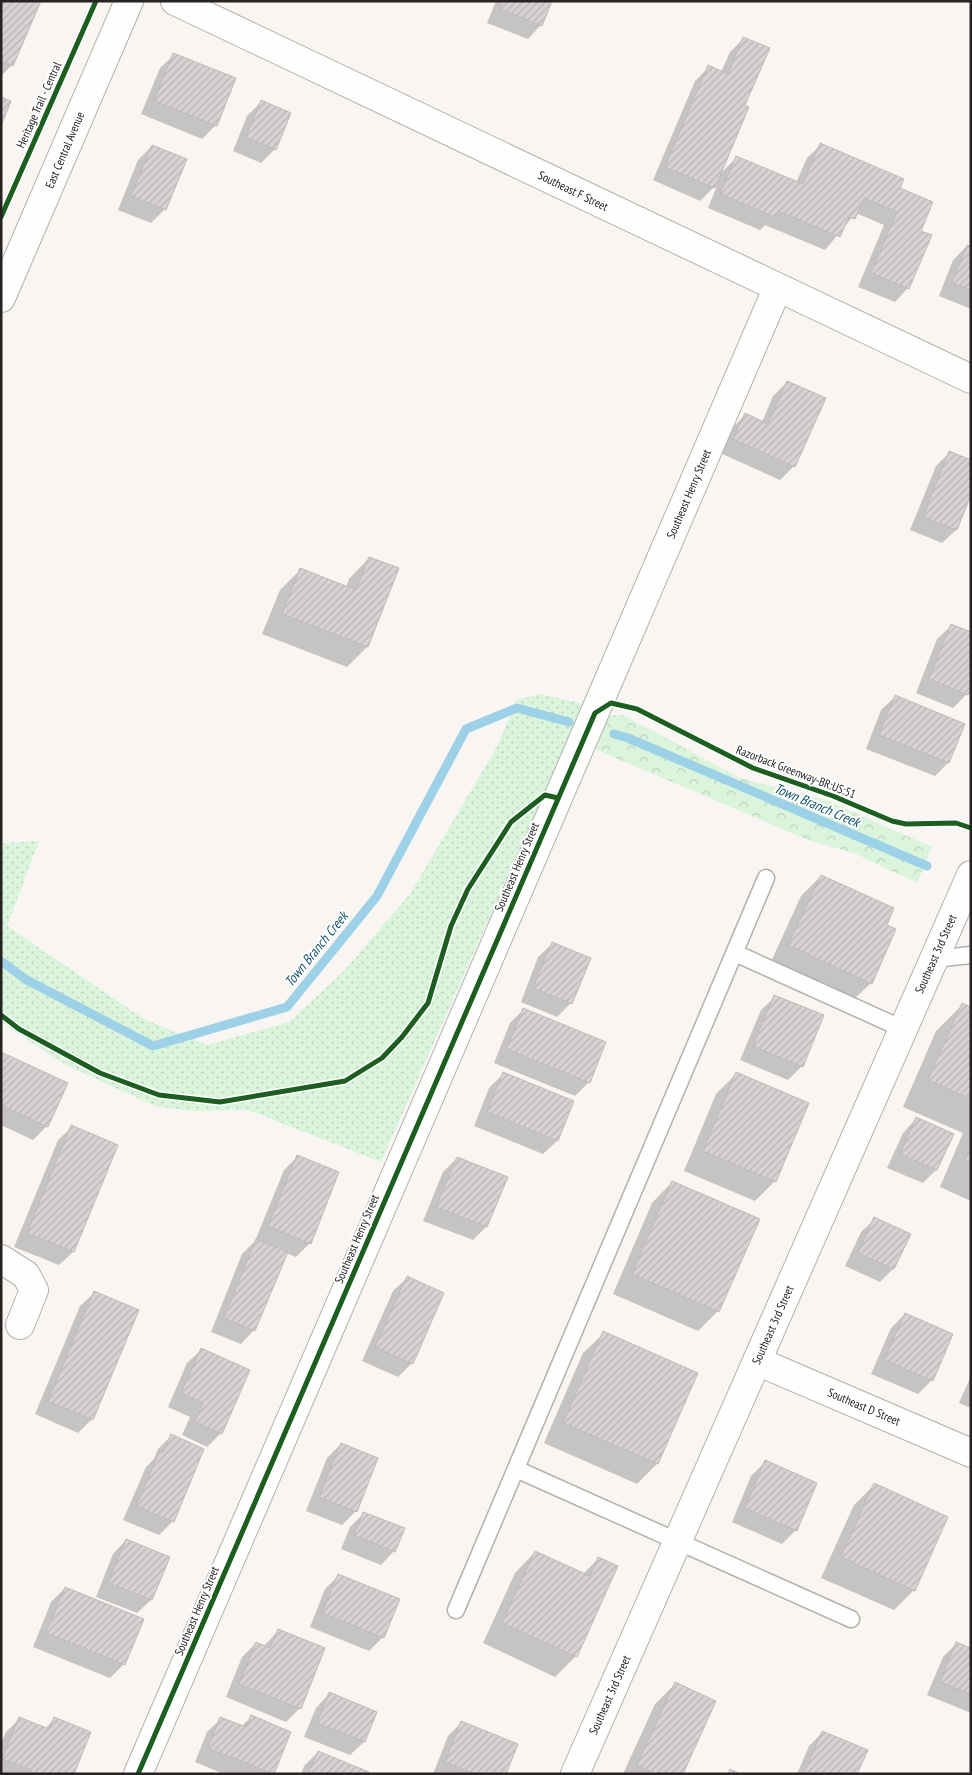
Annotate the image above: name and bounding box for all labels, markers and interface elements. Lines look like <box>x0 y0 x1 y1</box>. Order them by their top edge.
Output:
street label: Heritage Trail - Central <box>13 59 64 150</box>
street label: East Central Avenue <box>42 109 87 190</box>
street label: Southeast F Street <box>536 167 611 214</box>
street label: Southeast Henry Street <box>663 446 714 541</box>
street label: Razorback Greenway-BR:US:51 <box>734 742 858 801</box>
water label: Town Branch Creek <box>771 779 864 832</box>
street label: Southeast Henry Street <box>491 819 542 914</box>
water label: Town Branch Creek <box>280 907 353 990</box>
street label: Southeast 3rd Street <box>911 911 960 996</box>
street label: Southeast Henry Street <box>331 1191 382 1286</box>
street label: Southeast 3rd Street <box>748 1282 797 1367</box>
street label: Southeast D Street <box>826 1385 903 1429</box>
street label: Southeast Henry Street <box>171 1563 222 1658</box>
street label: Southeast 3rd Street <box>585 1652 634 1737</box>

